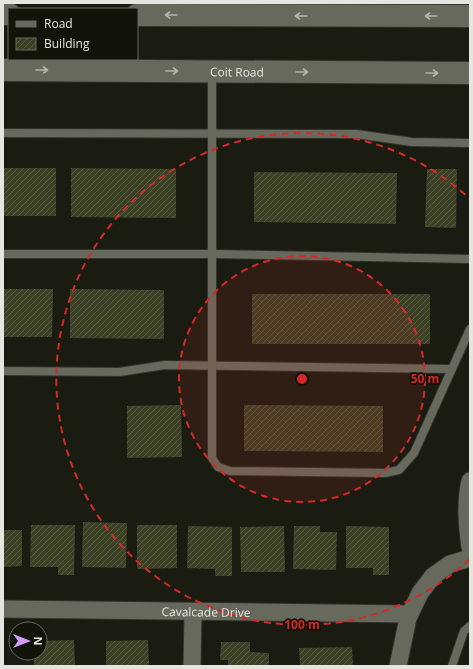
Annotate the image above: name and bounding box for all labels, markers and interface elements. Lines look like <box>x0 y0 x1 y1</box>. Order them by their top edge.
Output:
legend <box>8 8 138 60</box>
one-way arrow <box>165 11 178 19</box>
one-way arrow <box>295 12 308 19</box>
one-way arrow <box>425 12 438 20</box>
text: Road <box>44 15 73 32</box>
text: Building <box>44 35 90 52</box>
street label: Coit Road <box>210 63 264 80</box>
one-way arrow <box>35 66 48 74</box>
one-way arrow <box>165 67 178 75</box>
one-way arrow <box>295 68 308 76</box>
one-way arrow <box>425 69 438 77</box>
text: 50 m <box>411 370 439 387</box>
centre of rings <box>295 372 309 386</box>
street label: Cavalcade Drive <box>161 602 251 621</box>
text: 100 m <box>284 616 320 633</box>
north arrow <box>8 621 48 661</box>
text: N <box>31 637 46 645</box>

